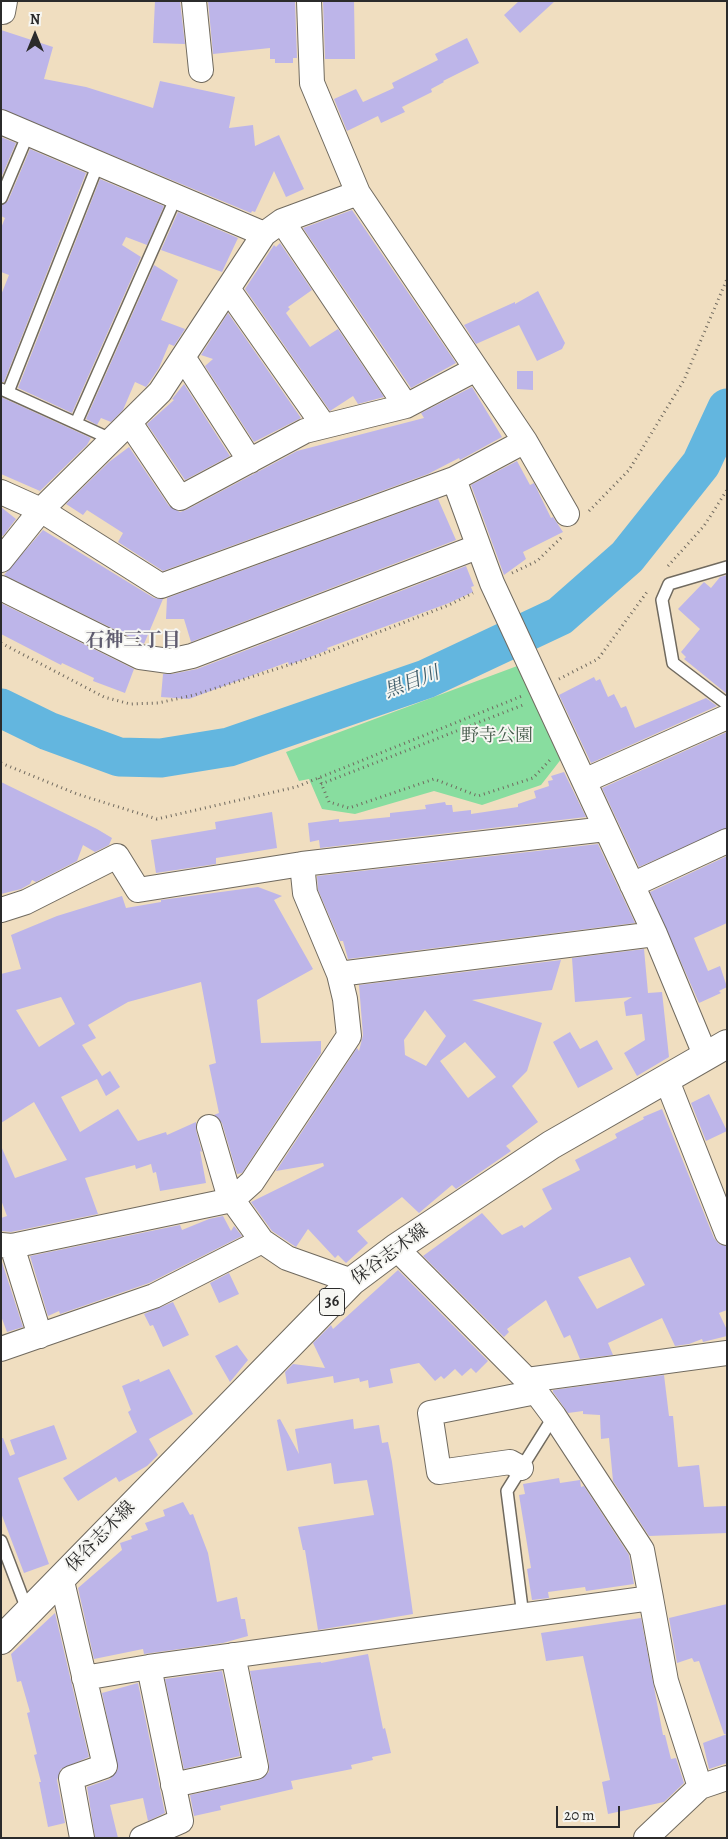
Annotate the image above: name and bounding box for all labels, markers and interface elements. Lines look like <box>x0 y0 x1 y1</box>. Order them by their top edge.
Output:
north arrow <box>10 10 60 60</box>
text: N <box>30 10 40 29</box>
district label: 石神三丁目 <box>86 630 180 652</box>
water label: 黒目川 <box>381 662 443 704</box>
park label: 野寺公園 <box>461 726 533 748</box>
street label: 保谷志木線 <box>347 1220 433 1290</box>
road number: 36 <box>320 1288 344 1315</box>
street label: 保谷志木線 <box>62 1497 140 1577</box>
scale bar <box>558 1796 622 1828</box>
text: 20 m <box>564 1805 595 1825</box>

